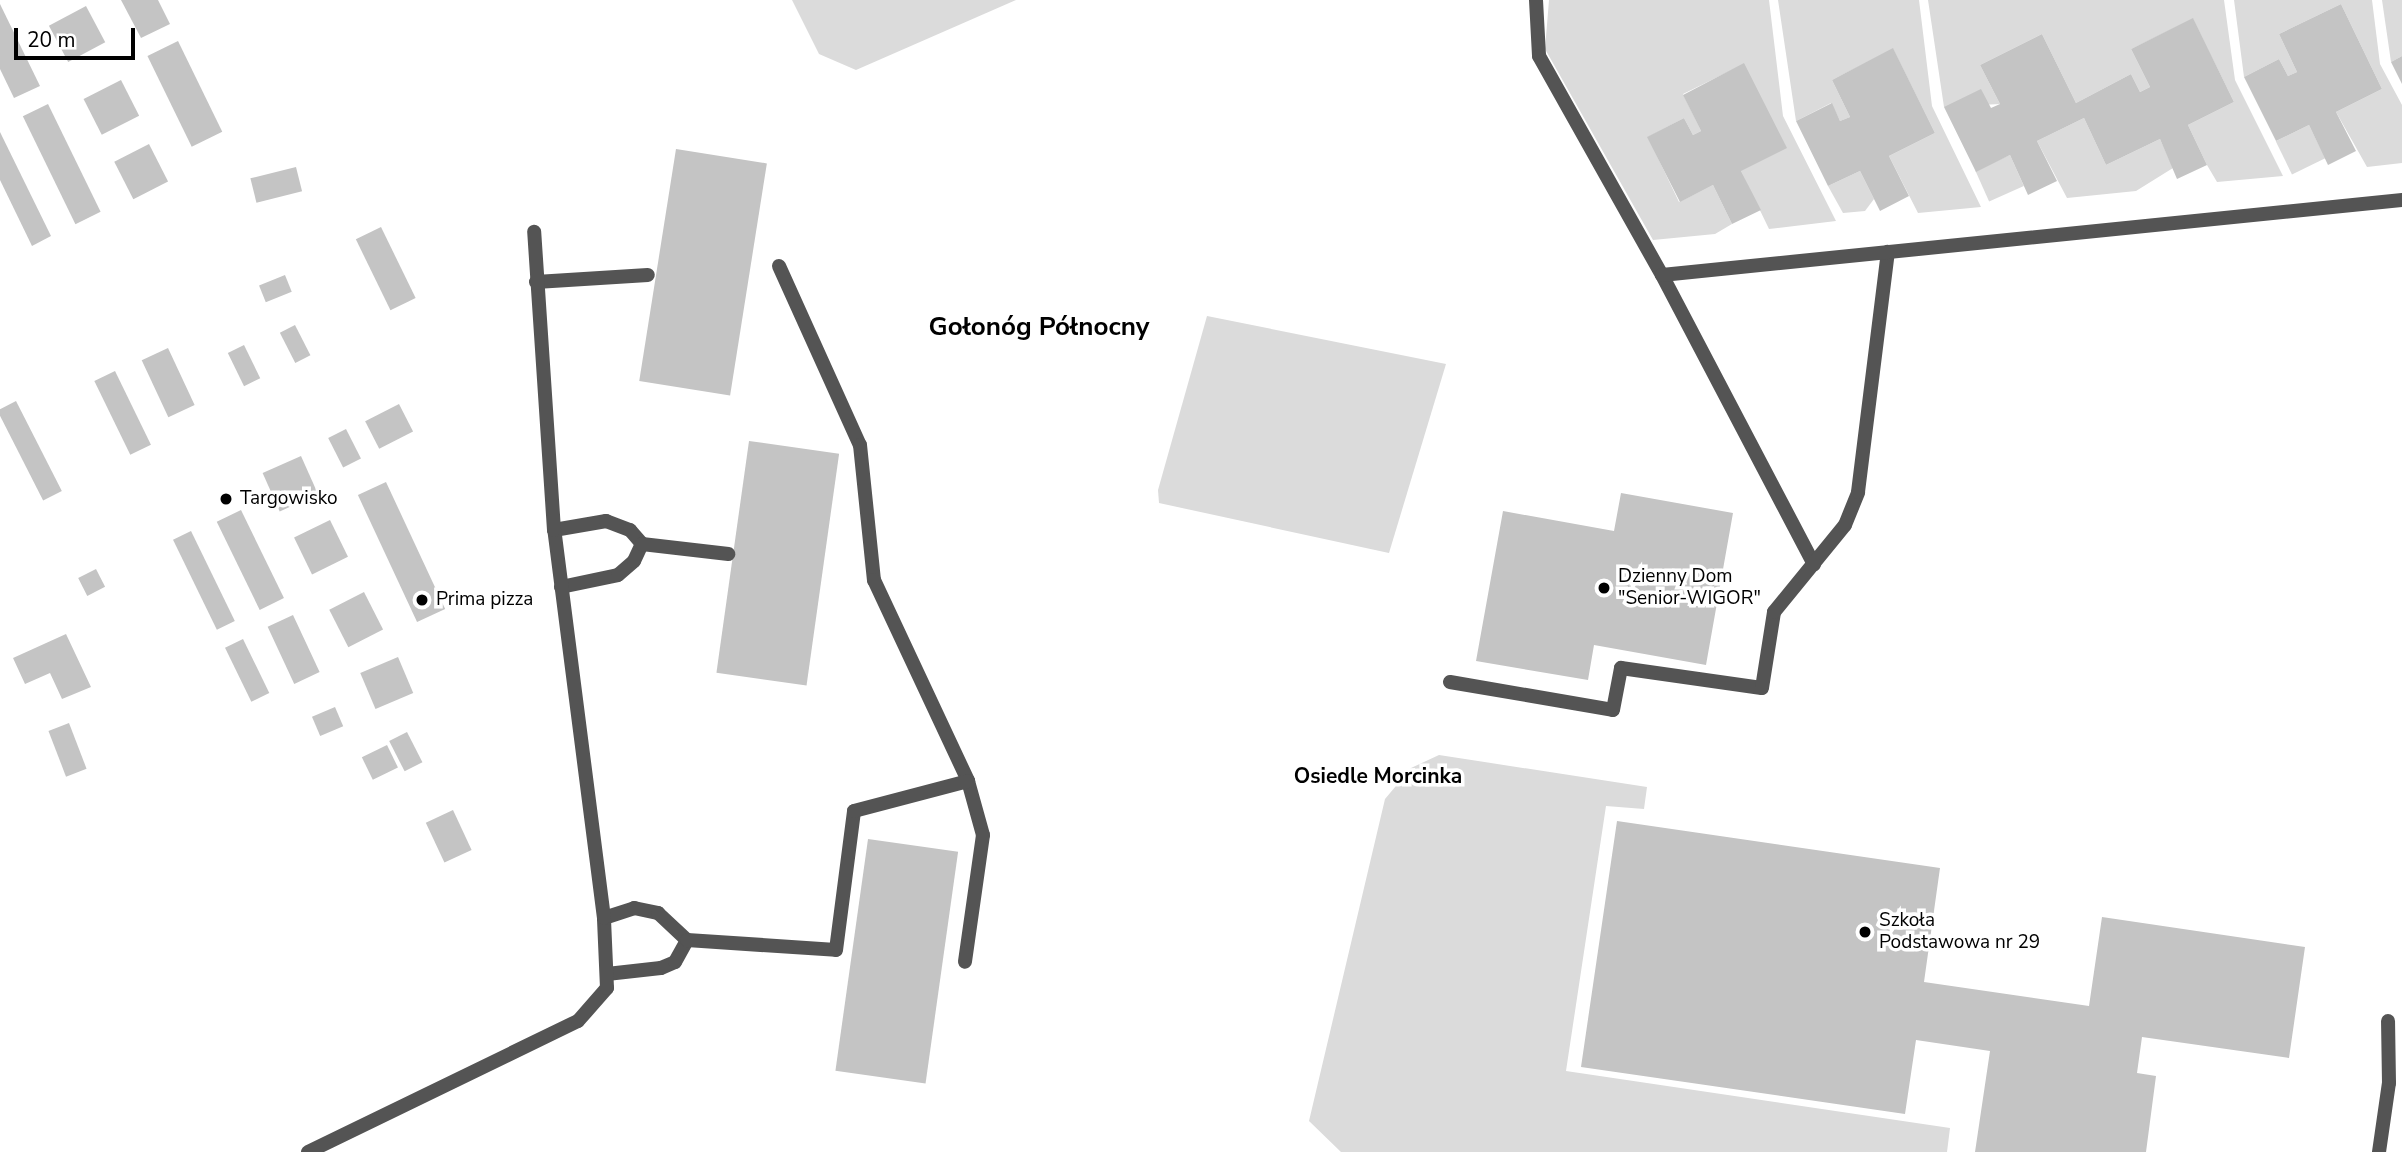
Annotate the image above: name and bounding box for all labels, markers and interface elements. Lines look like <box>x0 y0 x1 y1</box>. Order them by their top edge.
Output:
scale bar <box>18 14 138 58</box>
text: 20 m <box>27 26 76 54</box>
district label: Gołonóg Północny <box>929 311 1149 343</box>
place label: Targowisko <box>240 488 338 510</box>
marker: Targowisko <box>218 491 234 507</box>
place label: Dzienny Dom "Senior-WIGOR" <box>1618 566 1761 610</box>
marker: Dzienny Dom "Senior-WIGOR" <box>1596 580 1612 596</box>
place label: Prima pizza <box>436 589 533 611</box>
marker: Prima pizza <box>414 592 430 608</box>
district label: Osiedle Morcinka <box>1294 763 1462 789</box>
place label: Szkoła Podstawowa nr 29 <box>1879 910 2040 954</box>
marker: Szkoła Podstawowa nr 29 <box>1857 924 1873 940</box>

